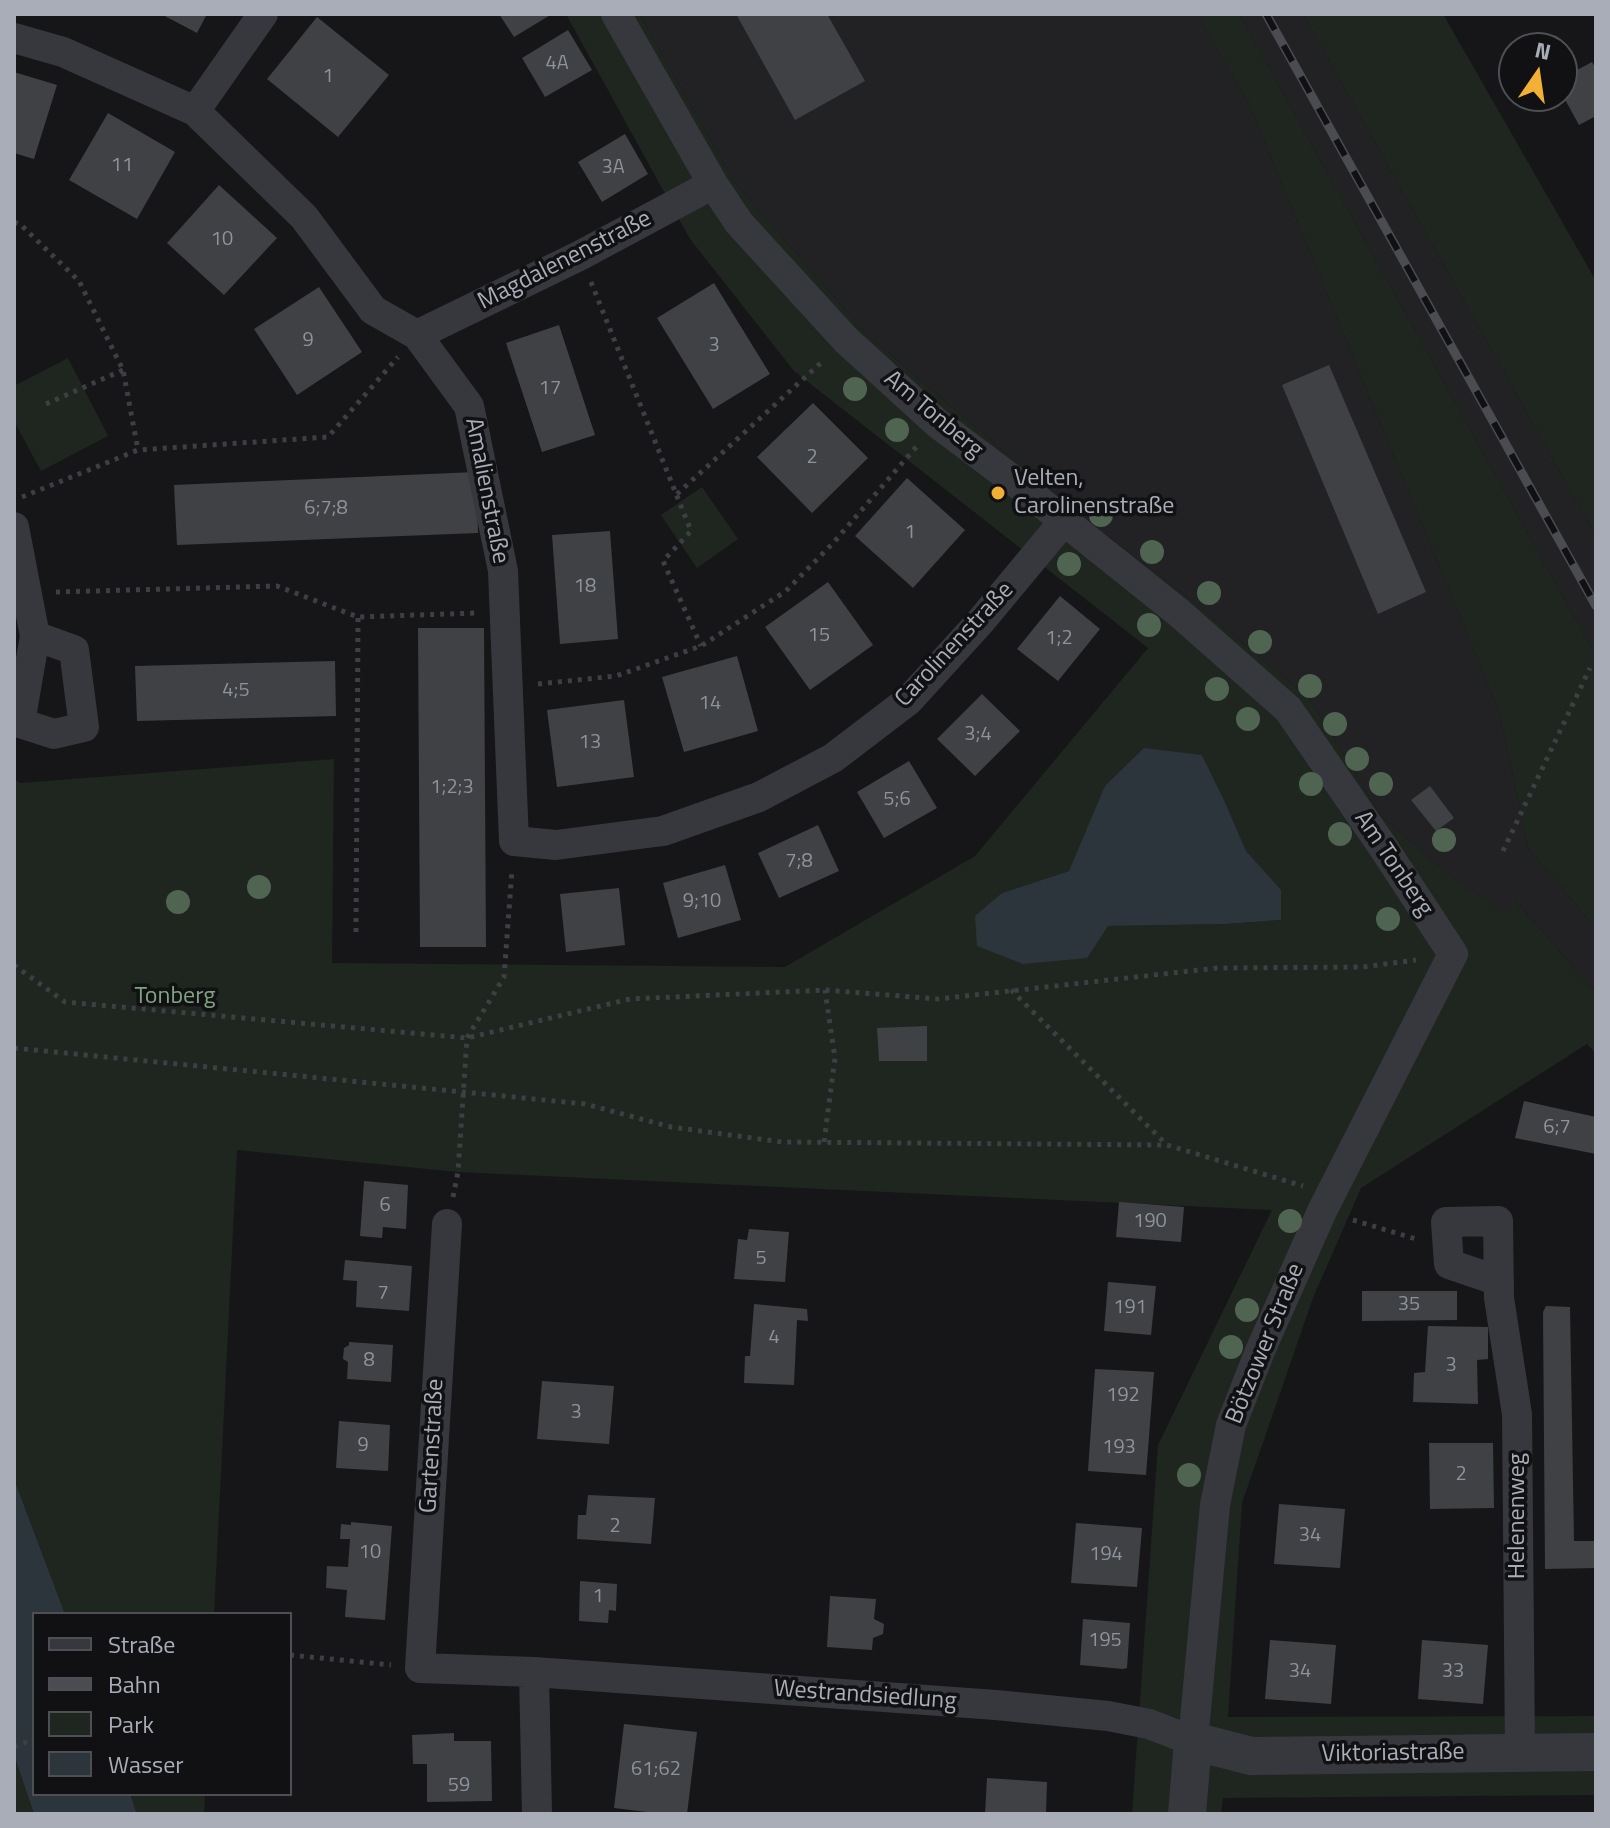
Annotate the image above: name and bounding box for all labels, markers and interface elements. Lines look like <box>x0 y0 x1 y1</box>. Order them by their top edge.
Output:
north arrow <box>1498 32 1578 112</box>
text: N <box>1532 32 1554 69</box>
house number: 4A <box>545 52 569 76</box>
house number: 1 <box>322 65 334 89</box>
house number: 11 <box>111 154 133 178</box>
house number: 3A <box>601 156 625 180</box>
street label: Magdalenenstraße <box>474 205 656 317</box>
house number: 10 <box>211 228 233 252</box>
house number: 9 <box>302 329 314 353</box>
house number: 3 <box>708 334 720 358</box>
street label: Am Tonberg <box>877 365 989 465</box>
house number: 17 <box>539 377 561 401</box>
street label: Amalienstraße <box>458 416 514 566</box>
house number: 2 <box>806 446 818 470</box>
place label: Velten, Carolinenstraße <box>1014 465 1174 521</box>
marker: Velten, Carolinenstraße <box>989 484 1007 502</box>
house number: 6;7;8 <box>304 497 348 521</box>
house number: 1 <box>904 521 916 545</box>
house number: 18 <box>574 575 596 599</box>
street label: Carolinenstraße <box>890 577 1020 713</box>
house number: 15 <box>808 624 830 648</box>
house number: 1;2 <box>1045 627 1073 651</box>
house number: 4;5 <box>222 679 250 703</box>
house number: 14 <box>699 692 721 716</box>
house number: 3;4 <box>964 723 992 747</box>
house number: 13 <box>579 731 601 755</box>
house number: 1;2;3 <box>430 776 474 800</box>
house number: 5;6 <box>883 788 911 812</box>
street label: Am Tonberg <box>1347 806 1439 922</box>
house number: 7;8 <box>785 850 813 874</box>
house number: 9;10 <box>683 890 721 914</box>
park label: Tonberg <box>134 983 216 1011</box>
house number: 6;7 <box>1543 1116 1571 1140</box>
house number: 6 <box>379 1194 391 1218</box>
house number: 190 <box>1133 1210 1167 1234</box>
house number: 5 <box>755 1247 767 1271</box>
street label: Bötzower Straße <box>1221 1260 1311 1428</box>
house number: 7 <box>377 1282 389 1306</box>
house number: 35 <box>1398 1293 1420 1317</box>
house number: 191 <box>1113 1296 1147 1320</box>
house number: 4 <box>768 1326 780 1350</box>
house number: 8 <box>363 1349 375 1373</box>
house number: 3 <box>1445 1354 1457 1378</box>
street label: Gartenstraße <box>415 1378 451 1514</box>
house number: 192 <box>1106 1384 1140 1408</box>
house number: 3 <box>570 1401 582 1425</box>
house number: 9 <box>357 1434 369 1458</box>
house number: 193 <box>1102 1436 1136 1460</box>
street label: Helenenweg <box>1504 1453 1532 1579</box>
house number: 2 <box>1455 1463 1467 1487</box>
house number: 2 <box>609 1515 621 1539</box>
house number: 34 <box>1299 1524 1321 1548</box>
house number: 10 <box>359 1541 381 1565</box>
house number: 194 <box>1089 1543 1123 1567</box>
house number: 1 <box>592 1585 604 1609</box>
legend <box>32 1612 292 1796</box>
text: Straße <box>108 1626 175 1662</box>
house number: 195 <box>1088 1629 1122 1653</box>
house number: 34 <box>1289 1660 1311 1684</box>
house number: 33 <box>1442 1660 1464 1684</box>
text: Bahn <box>108 1666 161 1702</box>
street label: Westrandsiedlung <box>773 1675 957 1717</box>
text: Park <box>108 1706 154 1742</box>
street label: Viktoriastraße <box>1321 1738 1465 1770</box>
text: Wasser <box>108 1746 184 1782</box>
house number: 61;62 <box>631 1758 681 1782</box>
house number: 59 <box>448 1774 470 1798</box>

